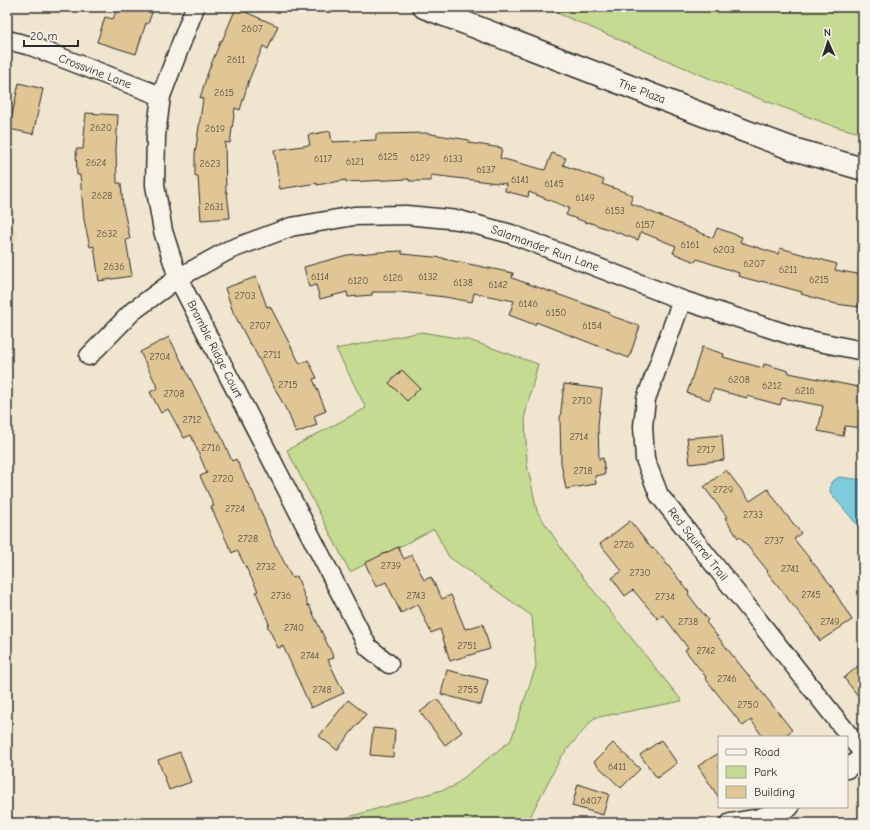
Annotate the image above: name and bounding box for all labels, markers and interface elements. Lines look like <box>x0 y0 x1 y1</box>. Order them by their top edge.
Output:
scale bar <box>24 22 78 48</box>
north arrow <box>808 22 848 62</box>
house number: 2607 <box>241 23 263 35</box>
text: N <box>824 26 831 39</box>
text: 20 m <box>30 29 58 43</box>
street label: Crossvine Lane <box>56 51 134 91</box>
house number: 2611 <box>227 54 245 66</box>
street label: The Plaza <box>616 76 668 106</box>
house number: 2615 <box>214 87 234 99</box>
house number: 2620 <box>90 122 112 134</box>
house number: 2619 <box>205 123 225 135</box>
house number: 6125 <box>378 151 398 163</box>
house number: 6129 <box>410 152 430 164</box>
house number: 6117 <box>314 153 332 165</box>
house number: 6133 <box>443 153 463 165</box>
house number: 6121 <box>346 156 364 168</box>
house number: 2624 <box>86 157 106 169</box>
house number: 2623 <box>200 158 220 170</box>
house number: 6137 <box>476 164 496 176</box>
house number: 6141 <box>511 174 529 186</box>
house number: 6145 <box>544 178 564 190</box>
house number: 2628 <box>91 190 113 202</box>
house number: 6149 <box>575 192 595 204</box>
house number: 2631 <box>204 201 224 213</box>
house number: 6153 <box>605 205 625 217</box>
house number: 6157 <box>635 219 655 231</box>
street label: Salamander Run Lane <box>489 222 601 274</box>
house number: 2632 <box>97 228 117 240</box>
house number: 6161 <box>681 239 699 251</box>
house number: 6203 <box>713 244 735 256</box>
house number: 6207 <box>743 258 765 270</box>
house number: 2636 <box>103 261 125 273</box>
house number: 6211 <box>779 264 797 276</box>
house number: 6114 <box>311 271 329 283</box>
house number: 6132 <box>418 271 438 283</box>
house number: 6126 <box>383 272 403 284</box>
house number: 6215 <box>809 274 829 286</box>
house number: 6120 <box>348 275 368 287</box>
house number: 6138 <box>453 277 473 289</box>
house number: 6142 <box>488 279 508 291</box>
house number: 2703 <box>234 290 256 302</box>
street label: Bramble Ridge Court <box>184 298 246 401</box>
house number: 6146 <box>518 298 538 310</box>
house number: 6150 <box>546 307 566 319</box>
house number: 2707 <box>250 320 271 332</box>
house number: 6154 <box>582 320 602 332</box>
house number: 2711 <box>263 349 281 361</box>
house number: 2704 <box>150 351 171 363</box>
house number: 6208 <box>728 374 750 386</box>
house number: 2715 <box>278 379 298 391</box>
house number: 6212 <box>762 380 782 392</box>
house number: 6216 <box>795 385 815 397</box>
house number: 2708 <box>163 388 185 400</box>
house number: 2710 <box>572 395 592 407</box>
house number: 2712 <box>182 414 202 426</box>
house number: 2714 <box>570 431 589 443</box>
house number: 2716 <box>201 442 221 454</box>
house number: 2717 <box>697 444 716 456</box>
house number: 2718 <box>573 465 593 477</box>
house number: 2720 <box>212 473 234 485</box>
house number: 2729 <box>713 484 733 496</box>
house number: 2724 <box>225 503 245 515</box>
street label: Red Squirrel Trail <box>665 504 731 584</box>
house number: 2733 <box>743 509 763 521</box>
house number: 2728 <box>238 533 258 545</box>
house number: 2737 <box>764 535 784 547</box>
house number: 2726 <box>614 539 634 551</box>
house number: 2739 <box>381 560 401 572</box>
house number: 2732 <box>256 561 276 573</box>
house number: 2741 <box>781 563 799 575</box>
house number: 2730 <box>629 567 651 579</box>
house number: 2745 <box>801 589 821 601</box>
house number: 2736 <box>271 590 291 602</box>
house number: 2743 <box>406 590 426 602</box>
house number: 2734 <box>655 591 675 603</box>
house number: 2738 <box>678 616 698 628</box>
house number: 2749 <box>820 616 840 628</box>
house number: 2740 <box>284 622 304 634</box>
house number: 2751 <box>457 640 477 652</box>
house number: 2742 <box>696 645 716 657</box>
house number: 2744 <box>301 650 320 662</box>
house number: 2746 <box>717 673 737 685</box>
house number: 2748 <box>312 684 332 696</box>
house number: 2755 <box>458 684 478 696</box>
house number: 2750 <box>737 699 759 711</box>
legend <box>718 736 848 808</box>
text: Road <box>754 745 780 759</box>
house number: 6411 <box>608 761 626 773</box>
text: Park <box>754 765 777 779</box>
text: Building <box>754 785 795 799</box>
house number: 6407 <box>580 795 602 807</box>

